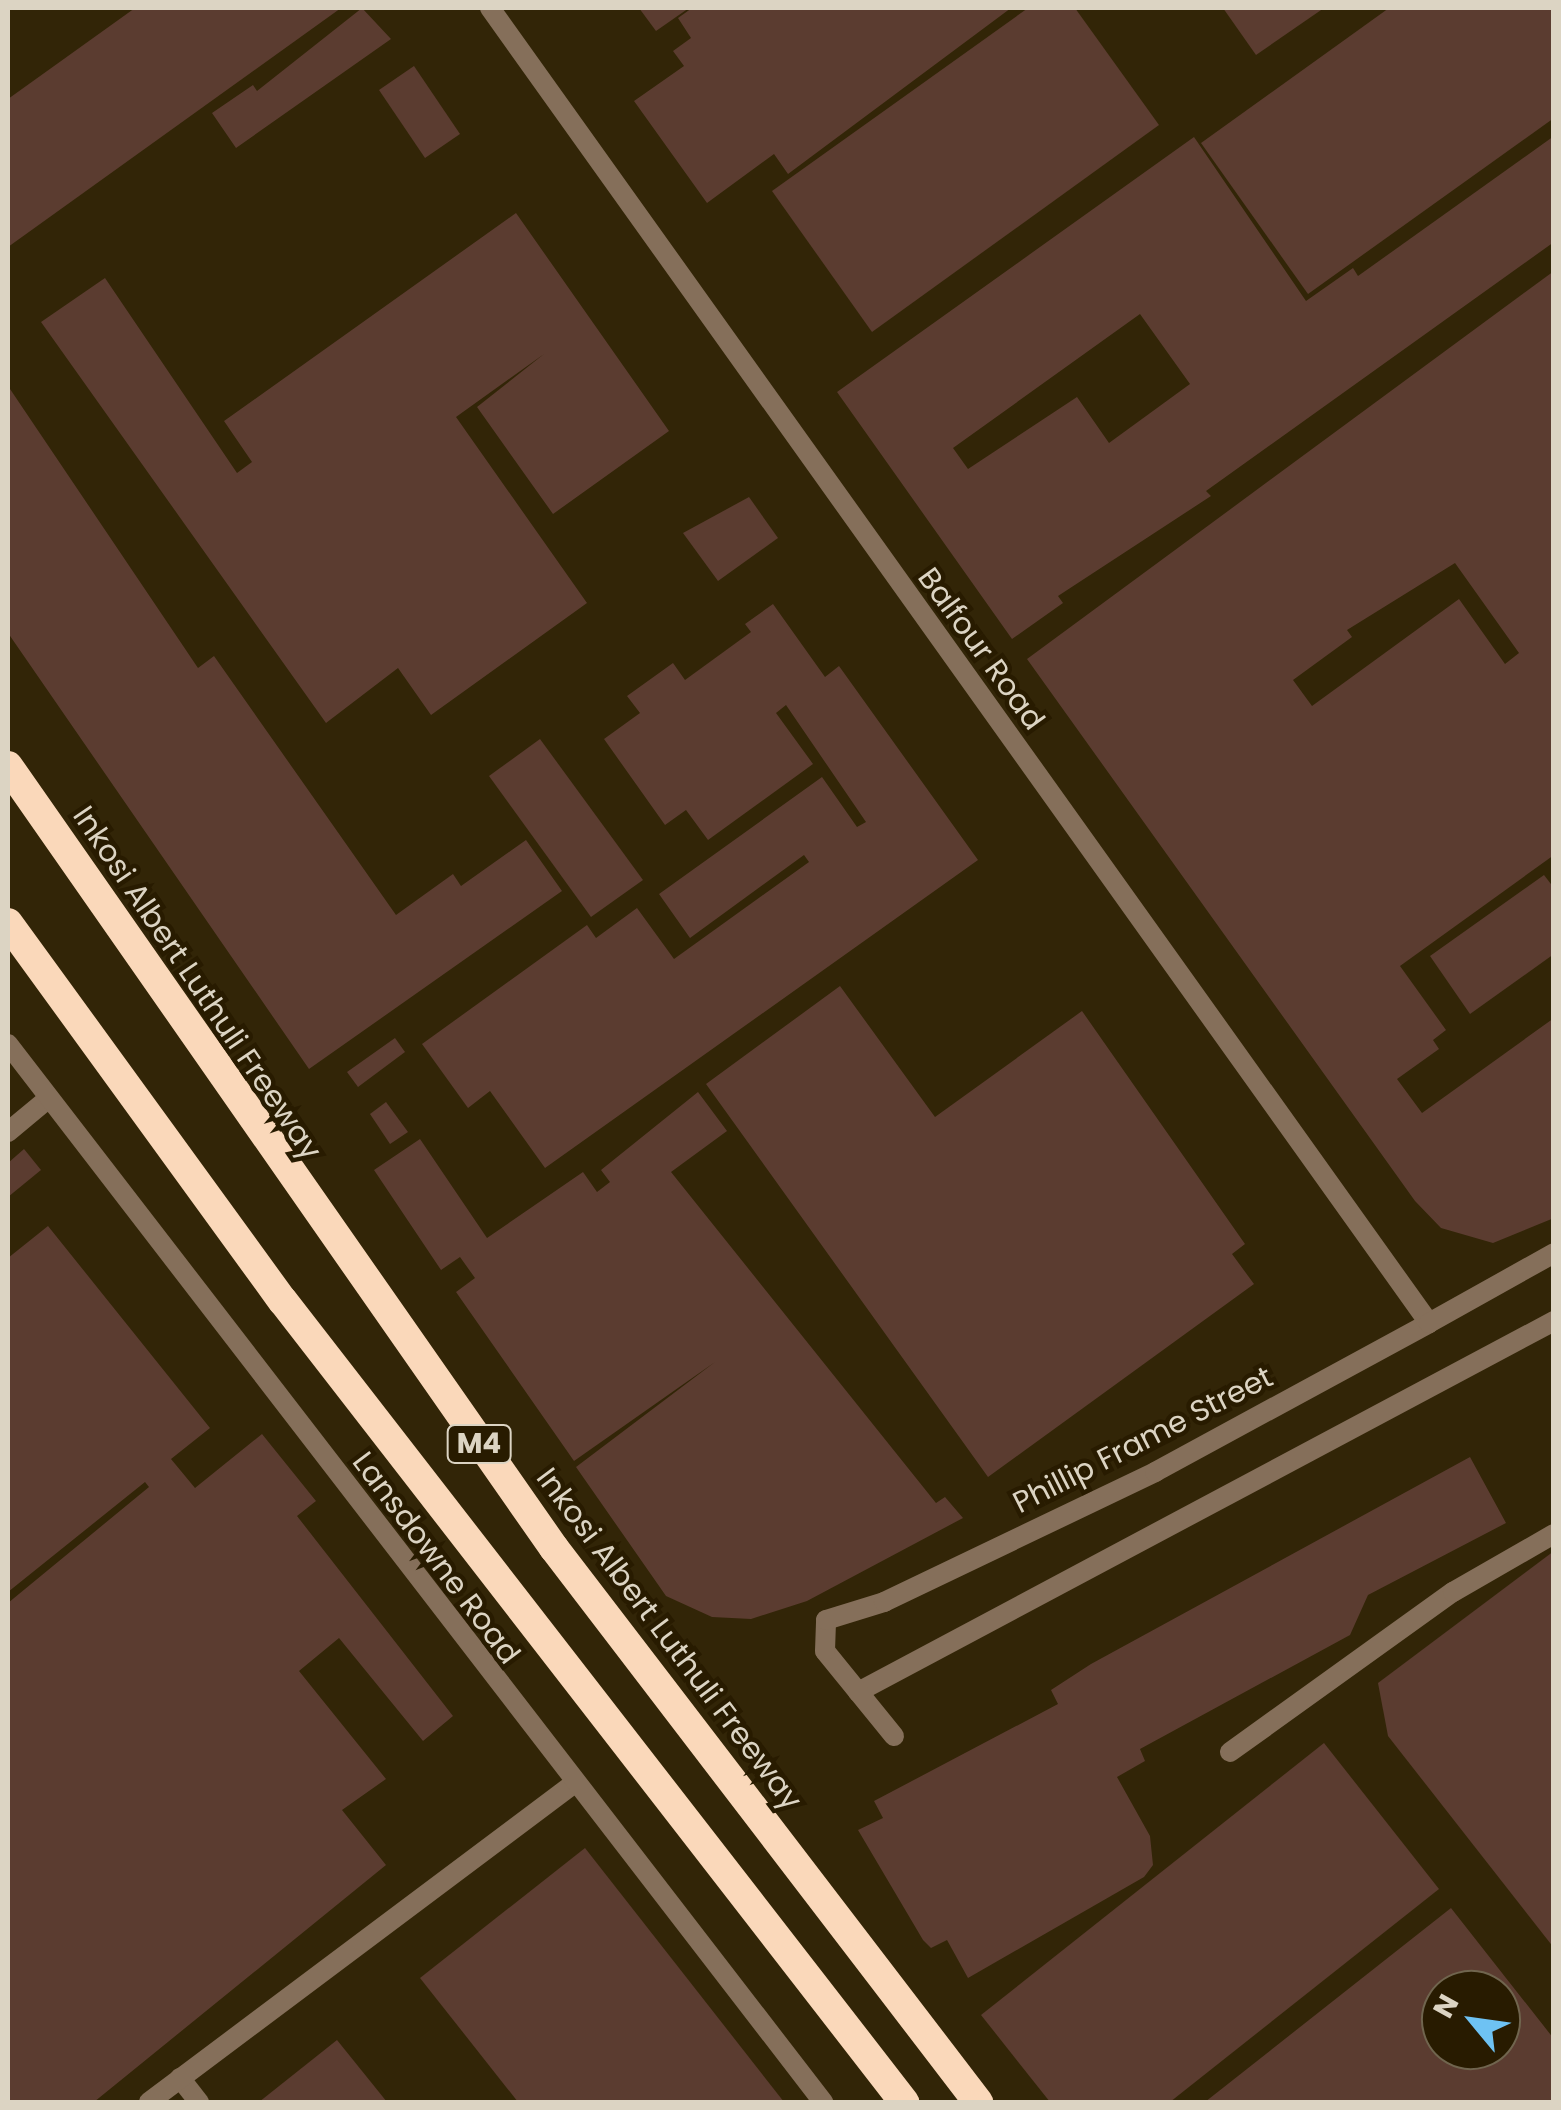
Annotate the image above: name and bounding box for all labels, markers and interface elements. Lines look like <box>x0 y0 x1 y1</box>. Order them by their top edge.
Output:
street label: Balfour Road <box>910 561 1052 737</box>
street label: Inkosi Albert Luthuli Freeway <box>65 799 329 1167</box>
street label: Phillip Frame Street <box>1007 1359 1279 1521</box>
road number: M4 <box>446 1421 512 1467</box>
street label: Lansdowne Road <box>345 1445 527 1671</box>
street label: Inkosi Albert Luthuli Freeway <box>529 1461 809 1817</box>
north arrow <box>1421 1970 1521 2070</box>
text: N <box>1424 1988 1468 2025</box>

